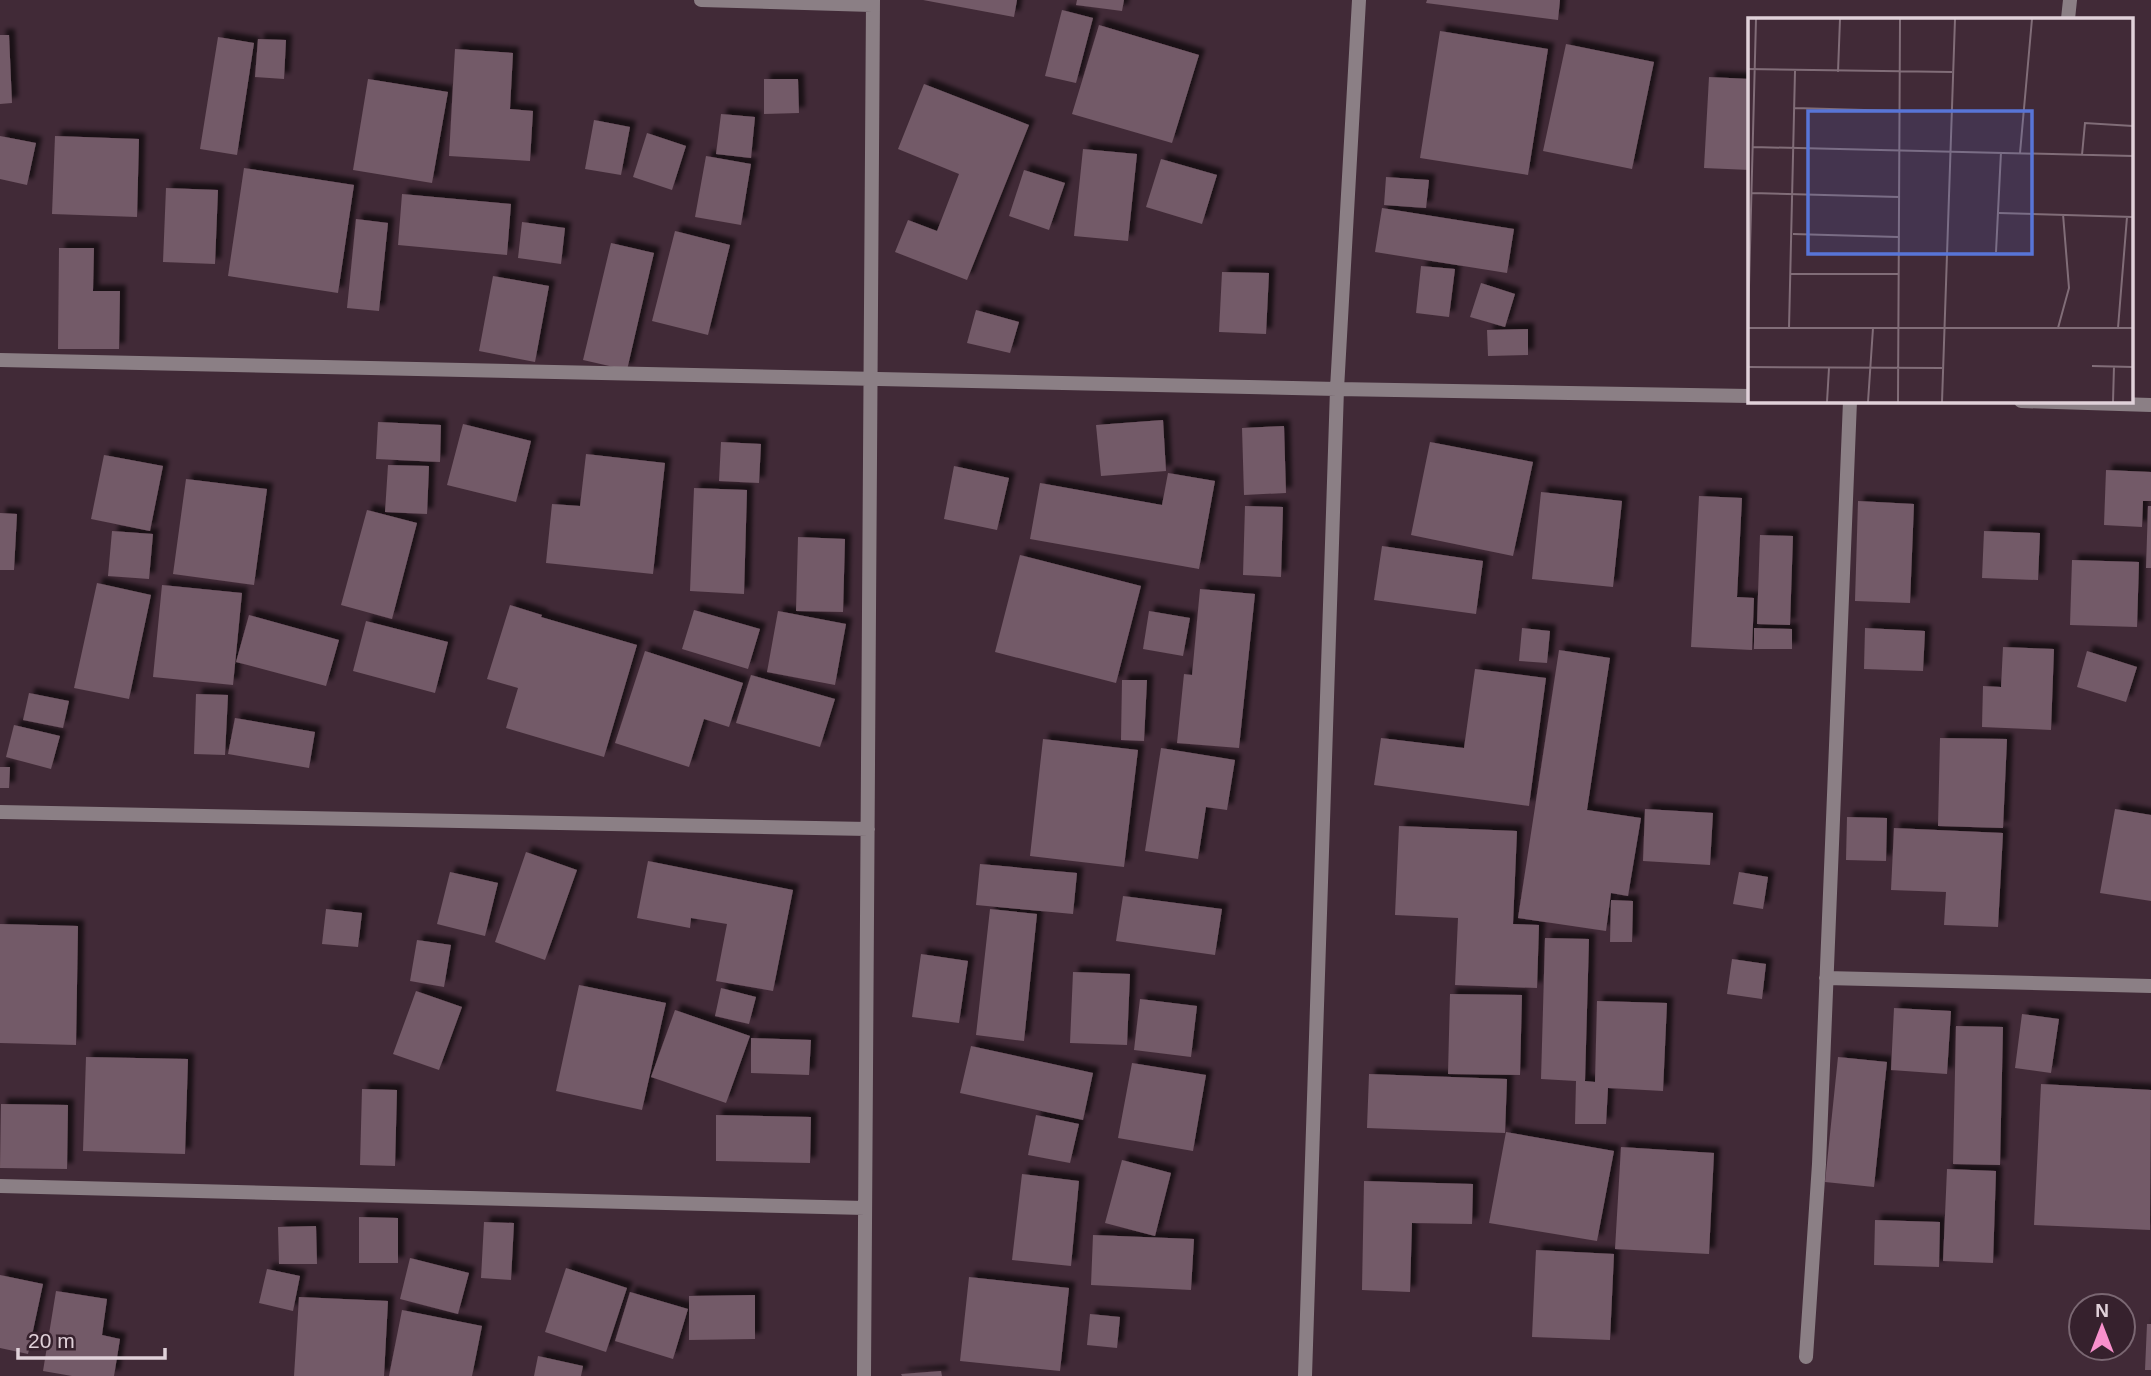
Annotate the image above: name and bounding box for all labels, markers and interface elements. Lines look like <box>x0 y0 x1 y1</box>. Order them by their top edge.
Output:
inset map <box>1748 18 2134 402</box>
north arrow <box>2067 1292 2137 1362</box>
text: N <box>2095 1300 2109 1321</box>
scale bar <box>18 1316 164 1360</box>
text: 20 m <box>28 1329 75 1352</box>

